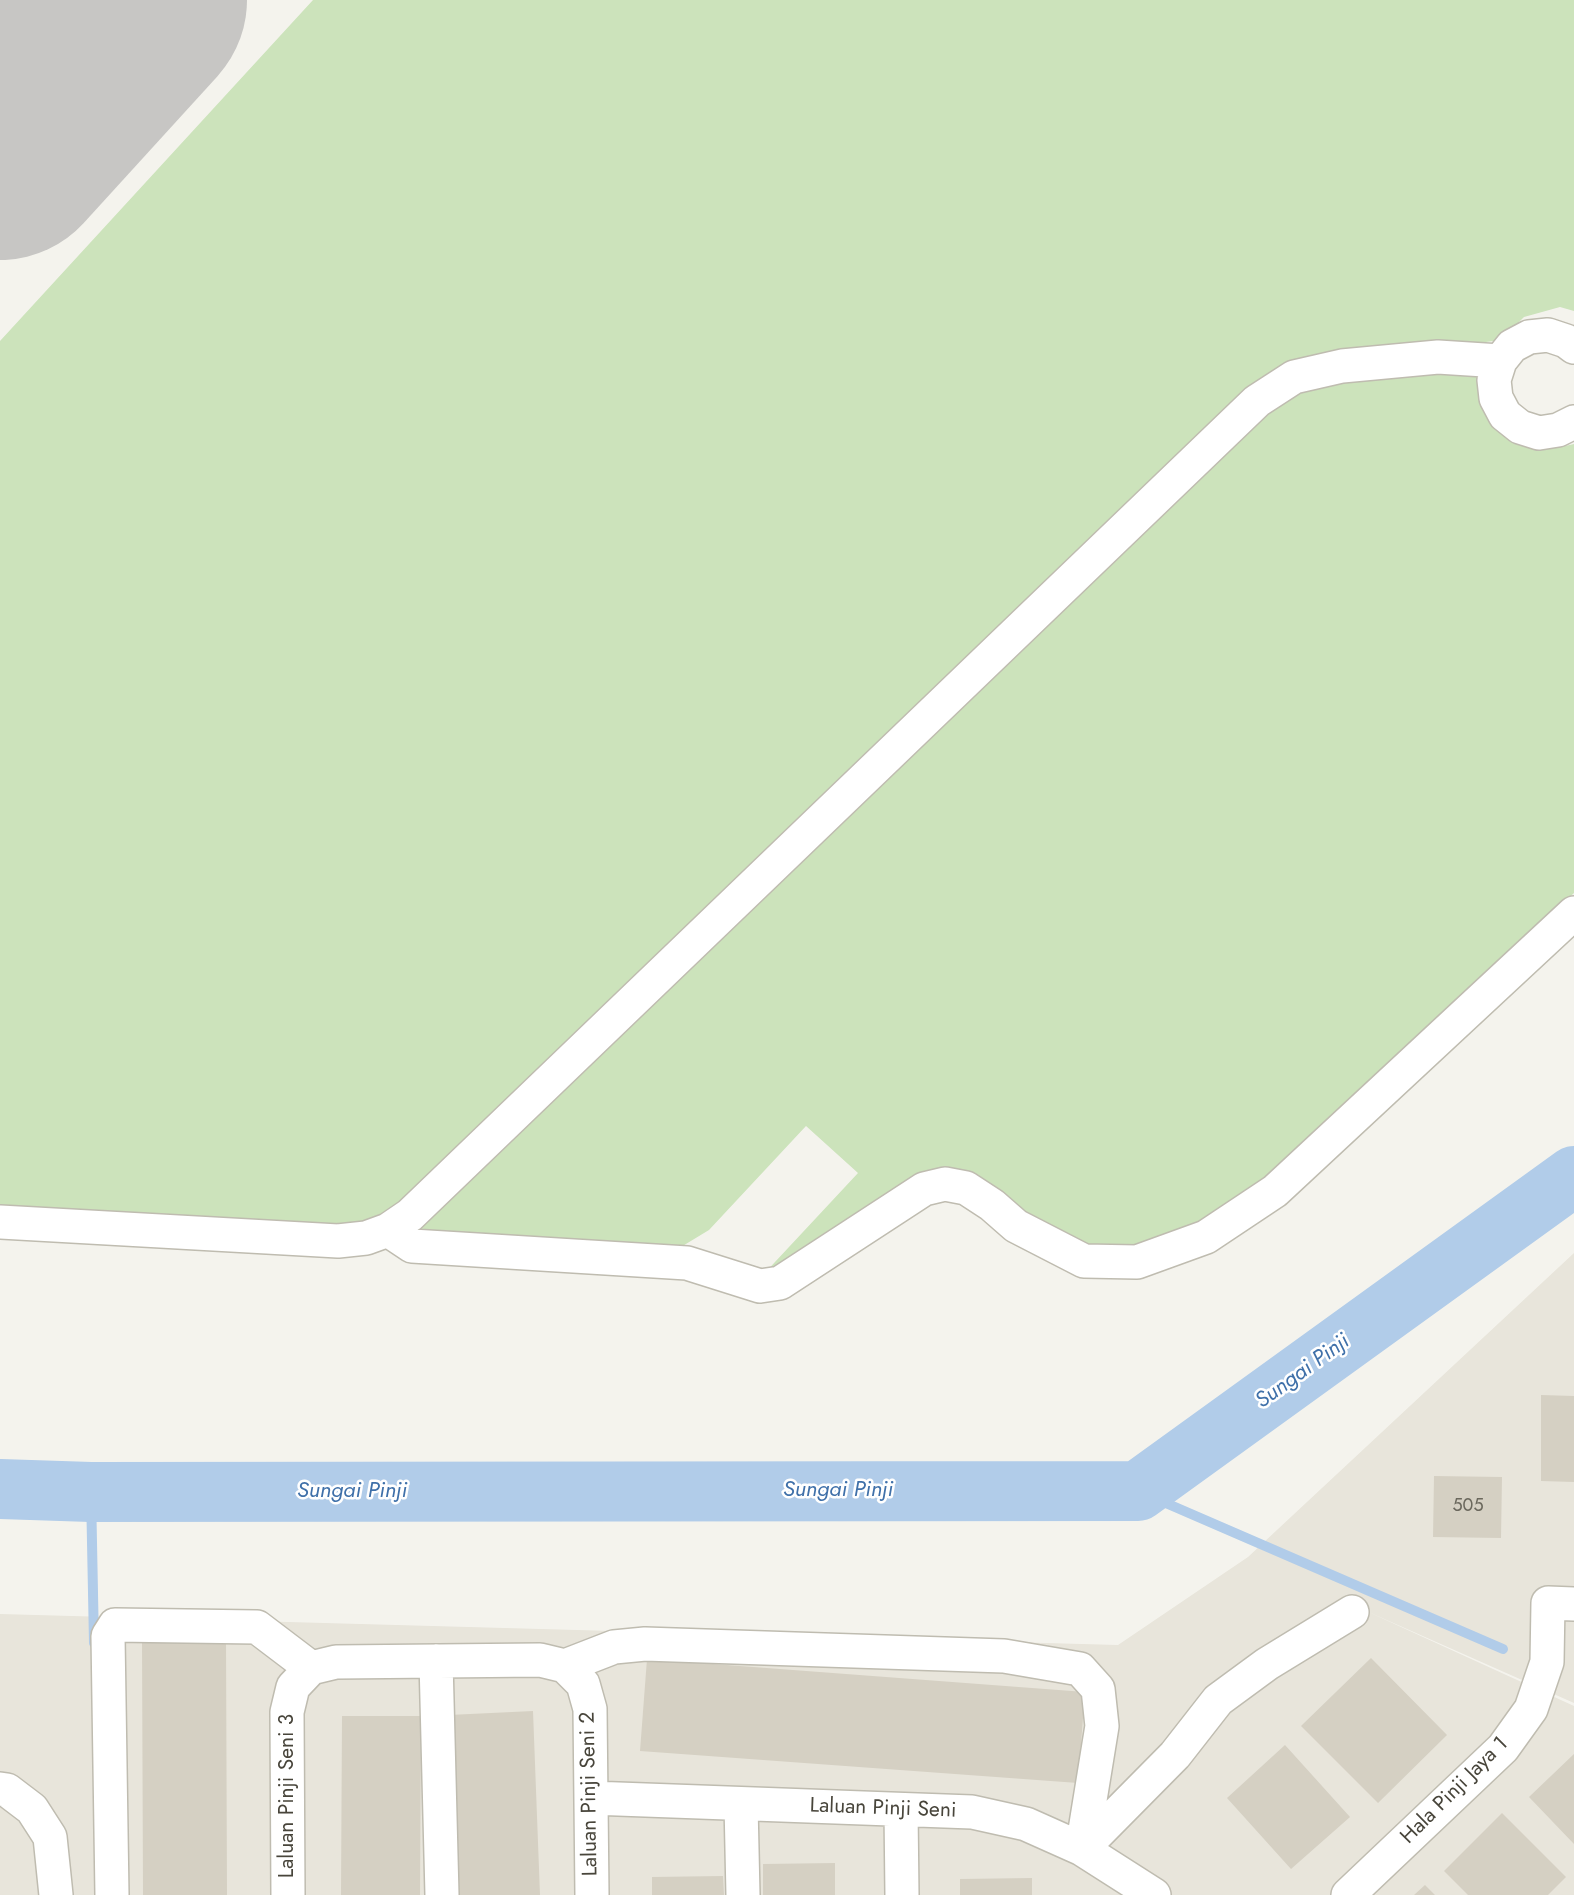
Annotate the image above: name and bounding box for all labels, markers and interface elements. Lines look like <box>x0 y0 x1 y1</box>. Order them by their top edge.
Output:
water label: Sungai Pinji <box>1251 1329 1355 1415</box>
water label: Sungai Pinji <box>783 1478 893 1504</box>
water label: Sungai Pinji <box>297 1479 407 1505</box>
house number: 505 <box>1452 1496 1484 1518</box>
street label: Laluan Pinji Seni 2 <box>576 1711 604 1877</box>
street label: Laluan Pinji Seni 3 <box>275 1714 301 1878</box>
street label: Hala Pinji Jaya 1 <box>1396 1732 1514 1850</box>
street label: Laluan Pinji Seni <box>809 1794 957 1824</box>

